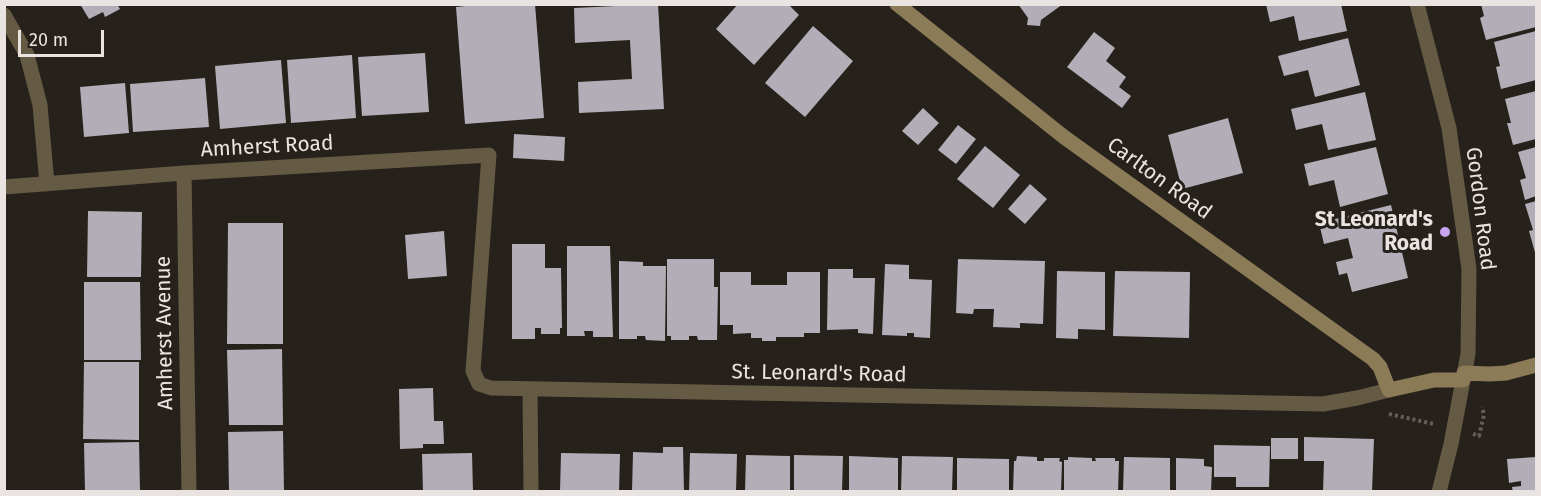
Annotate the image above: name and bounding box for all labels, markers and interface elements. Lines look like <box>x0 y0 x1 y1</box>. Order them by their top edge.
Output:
scale bar <box>21 18 106 56</box>
text: 20 m <box>29 29 68 51</box>
street label: Amherst Road <box>200 131 334 163</box>
street label: Carlton Road <box>1102 133 1216 225</box>
street label: Gordon Road <box>1460 146 1500 272</box>
place label: St Leonard's Road <box>1315 207 1433 257</box>
marker: St Leonard's Road <box>1438 225 1452 239</box>
street label: Amherst Avenue <box>151 256 179 410</box>
street label: St. Leonard's Road <box>731 360 907 388</box>

